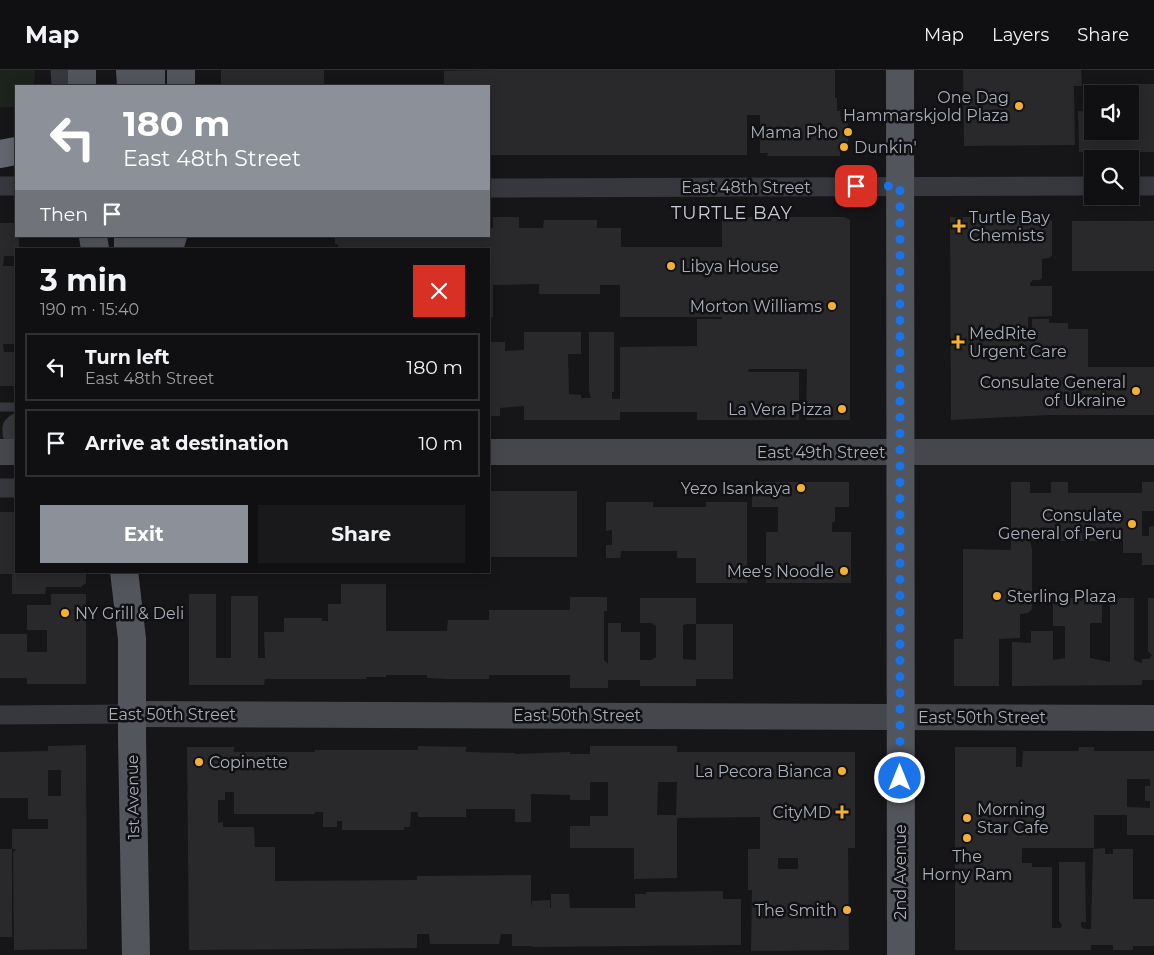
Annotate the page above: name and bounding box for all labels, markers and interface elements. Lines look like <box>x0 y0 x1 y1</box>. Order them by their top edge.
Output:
text: Map <box>25 20 79 49</box>
text: Map <box>924 24 964 46</box>
text: Layers <box>992 24 1049 46</box>
text: Share <box>1077 24 1129 46</box>
map controls <box>1084 85 1139 205</box>
button: sound <box>1084 85 1139 140</box>
place label: One Dag Hammarskjold Plaza <box>843 88 1009 125</box>
marker: One Dag Hammarskjold Plaza <box>1013 100 1025 112</box>
text: 180 m <box>123 102 230 145</box>
icon: left <box>40 105 105 170</box>
place label: Mama Pho <box>750 123 838 142</box>
marker: Mama Pho <box>842 126 854 138</box>
place label: Dunkin' <box>854 138 917 157</box>
marker: Dunkin' <box>838 141 850 153</box>
text: East 48th Street <box>123 145 301 172</box>
button: search <box>1084 150 1139 205</box>
pin <box>835 165 877 207</box>
icon: arrive <box>842 172 870 200</box>
street label: East 48th Street <box>681 178 811 197</box>
icon: arrive <box>98 200 126 228</box>
district label: TURTLE BAY <box>671 202 793 224</box>
text: Then <box>40 203 88 226</box>
place label: Turtle Bay Chemists <box>969 208 1050 245</box>
marker: Turtle Bay Chemists <box>953 220 965 232</box>
place label: Libya House <box>681 257 779 276</box>
marker: Libya House <box>665 260 677 272</box>
text: 3 min <box>40 262 127 299</box>
button: close <box>413 265 465 317</box>
place label: Morton Williams <box>690 297 822 316</box>
text: 190 m · 15:40 <box>40 300 139 319</box>
marker: Morton Williams <box>826 300 838 312</box>
place label: MedRite Urgent Care <box>969 324 1067 361</box>
marker: MedRite Urgent Care <box>951 335 965 349</box>
text: Turn left <box>85 346 170 369</box>
icon: left <box>42 353 70 381</box>
text: 180 m <box>406 356 463 379</box>
text: East 48th Street <box>85 369 214 388</box>
place label: Consulate General of Ukraine <box>980 373 1126 410</box>
marker: Consulate General of Ukraine <box>1130 385 1142 397</box>
place label: La Vera Pizza <box>728 400 832 419</box>
marker: La Vera Pizza <box>836 403 848 415</box>
icon: arrive <box>42 429 70 457</box>
text: Arrive at destination <box>85 432 289 455</box>
text: 10 m <box>418 432 463 455</box>
street label: East 49th Street <box>757 443 886 462</box>
place label: Yezo Isankaya <box>681 479 791 498</box>
marker: Yezo Isankaya <box>795 482 807 494</box>
button: Exit <box>40 505 248 563</box>
button: Share <box>258 505 465 563</box>
place label: Consulate General of Peru <box>998 506 1122 543</box>
marker: Consulate General of Peru <box>1126 518 1138 530</box>
place label: Mee's Noodle <box>727 562 834 581</box>
marker: Mee's Noodle <box>838 565 850 577</box>
place label: Sterling Plaza <box>1007 587 1116 606</box>
marker: Sterling Plaza <box>991 590 1003 602</box>
place label: NY Grill & Deli <box>75 604 184 623</box>
marker: NY Grill & Deli <box>59 607 71 619</box>
street label: East 50th Street <box>108 705 237 724</box>
street label: East 50th Street <box>513 706 642 725</box>
street label: East 50th Street <box>918 708 1047 727</box>
position arrow <box>873 751 925 803</box>
place label: Copinette <box>209 753 288 772</box>
street label: 1st Avenue <box>123 755 143 839</box>
marker: Copinette <box>193 756 205 768</box>
place label: La Pecora Bianca <box>695 762 832 781</box>
marker: La Pecora Bianca <box>836 765 848 777</box>
place label: Morning Star Cafe <box>977 800 1049 837</box>
place label: CityMD <box>772 803 831 822</box>
marker: CityMD <box>835 805 849 819</box>
marker: Morning Star Cafe <box>961 812 973 824</box>
street label: 2nd Avenue <box>891 824 910 920</box>
marker: The Horny Ram <box>961 832 973 844</box>
place label: The Horny Ram <box>922 847 1012 884</box>
place label: The Smith <box>755 901 837 920</box>
marker: The Smith <box>841 904 853 916</box>

